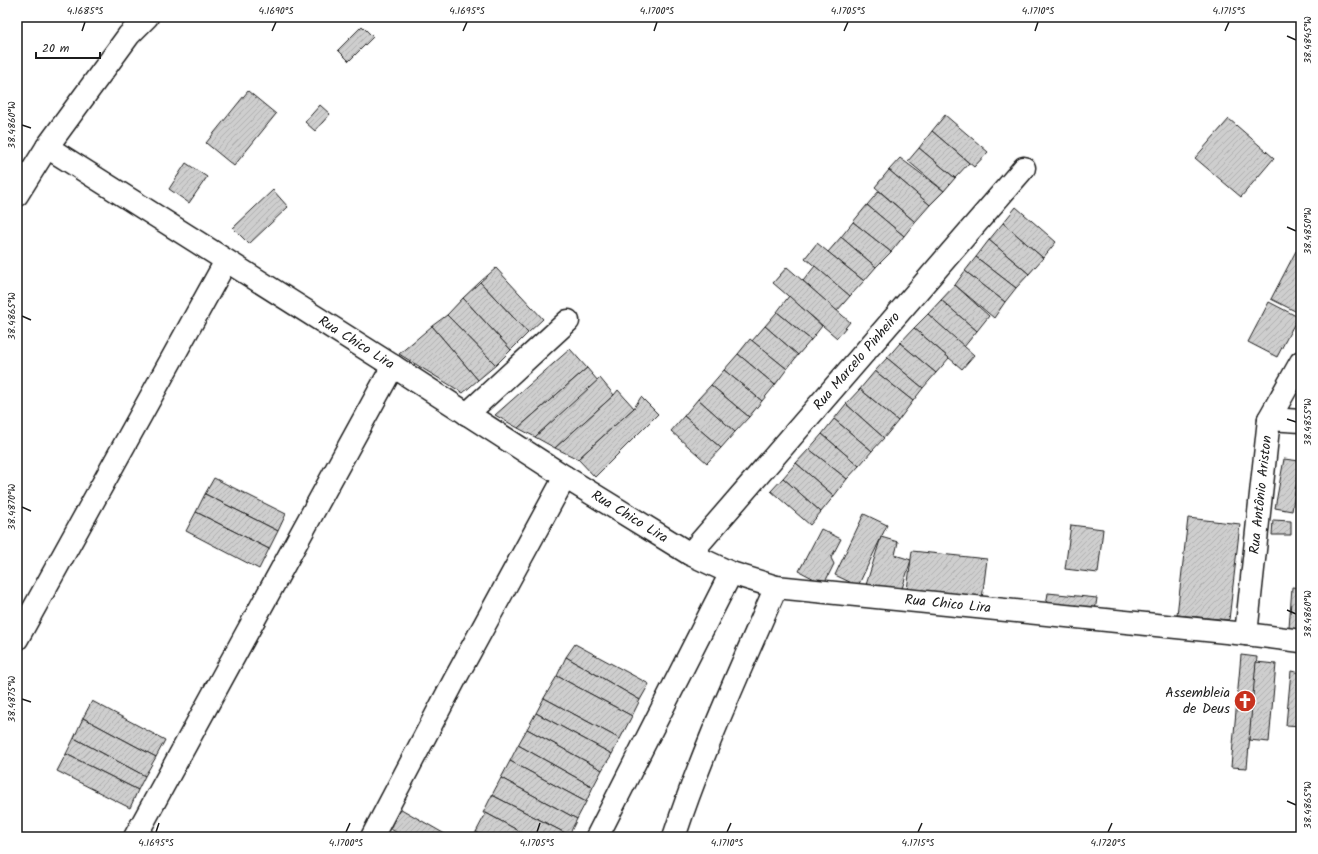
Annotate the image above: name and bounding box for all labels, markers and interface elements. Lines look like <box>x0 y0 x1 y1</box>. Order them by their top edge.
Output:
text: 4.1685°S <box>67 3 104 19</box>
text: 4.1690°S <box>258 3 294 19</box>
text: 4.1695°S <box>449 3 485 19</box>
text: 4.1700°S <box>640 3 675 19</box>
text: 4.1705°S <box>831 3 866 19</box>
text: 4.1710°S <box>1022 3 1055 19</box>
text: 4.1715°S <box>1213 3 1246 19</box>
text: 38.4845°W <box>1300 16 1316 64</box>
scale bar <box>36 34 100 60</box>
text: 20 m <box>42 39 70 58</box>
text: 38.4860°W <box>4 101 20 149</box>
text: 38.4850°W <box>1300 207 1316 255</box>
text: 38.4865°W <box>4 292 20 340</box>
street label: Rua Marcelo Pinheiro <box>808 307 906 415</box>
street label: Rua Chico Lira <box>314 310 399 375</box>
text: 38.4855°W <box>1300 398 1316 446</box>
street label: Rua Antônio Ariston <box>1244 434 1278 555</box>
text: 38.4870°W <box>4 484 20 530</box>
street label: Rua Chico Lira <box>587 485 672 549</box>
street label: Rua Chico Lira <box>904 589 992 619</box>
text: 38.4860°W <box>1300 590 1316 638</box>
text: 38.4875°W <box>4 675 20 722</box>
place label: Assembleia de Deus <box>1165 682 1230 720</box>
church icon: Assembleia de Deus <box>1232 688 1258 714</box>
text: 38.4865°W <box>1300 781 1316 829</box>
text: 4.1695°S <box>138 835 174 851</box>
text: 4.1700°S <box>329 835 364 851</box>
text: 4.1705°S <box>520 835 555 851</box>
text: 4.1710°S <box>711 835 744 851</box>
text: 4.1715°S <box>902 835 935 851</box>
text: 4.1720°S <box>1090 835 1126 851</box>

